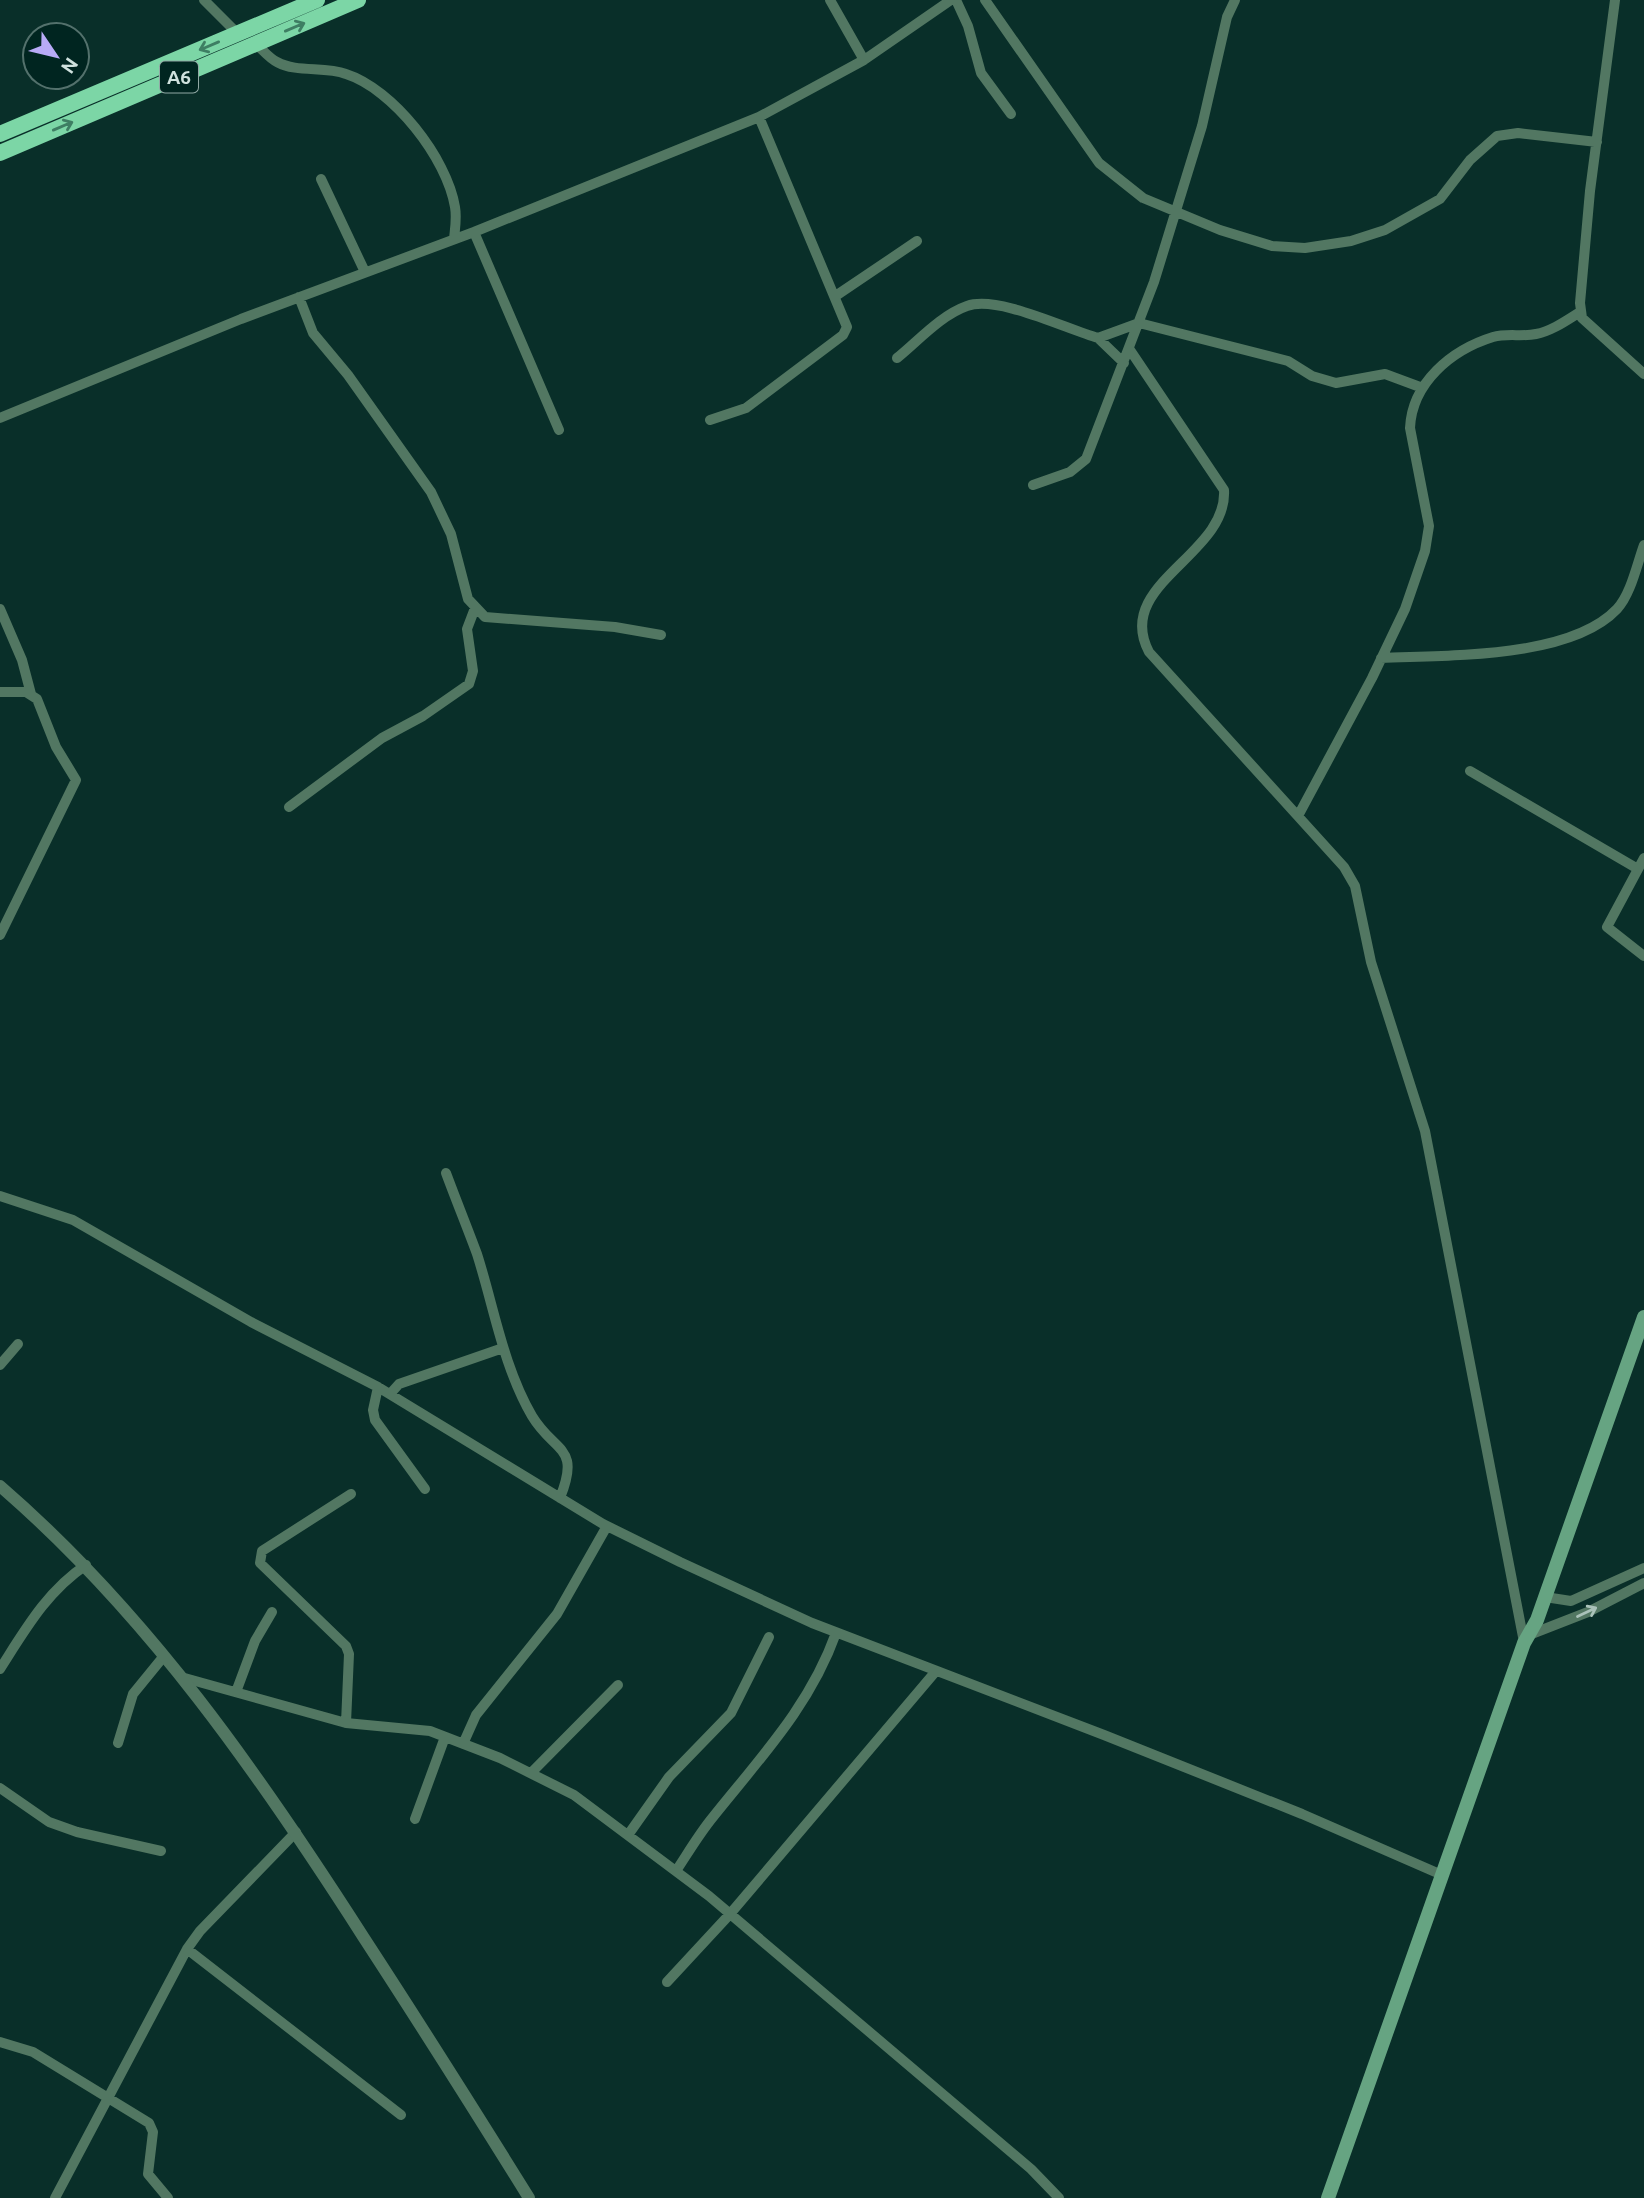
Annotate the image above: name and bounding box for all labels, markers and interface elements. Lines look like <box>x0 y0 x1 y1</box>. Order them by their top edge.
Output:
one-way arrow <box>283 20 305 33</box>
north arrow <box>21 21 91 91</box>
one-way arrow <box>198 40 220 53</box>
text: N <box>57 54 83 78</box>
road number: A6 <box>160 61 198 92</box>
one-way arrow <box>52 119 73 132</box>
one-way arrow <box>1576 1604 1597 1618</box>

